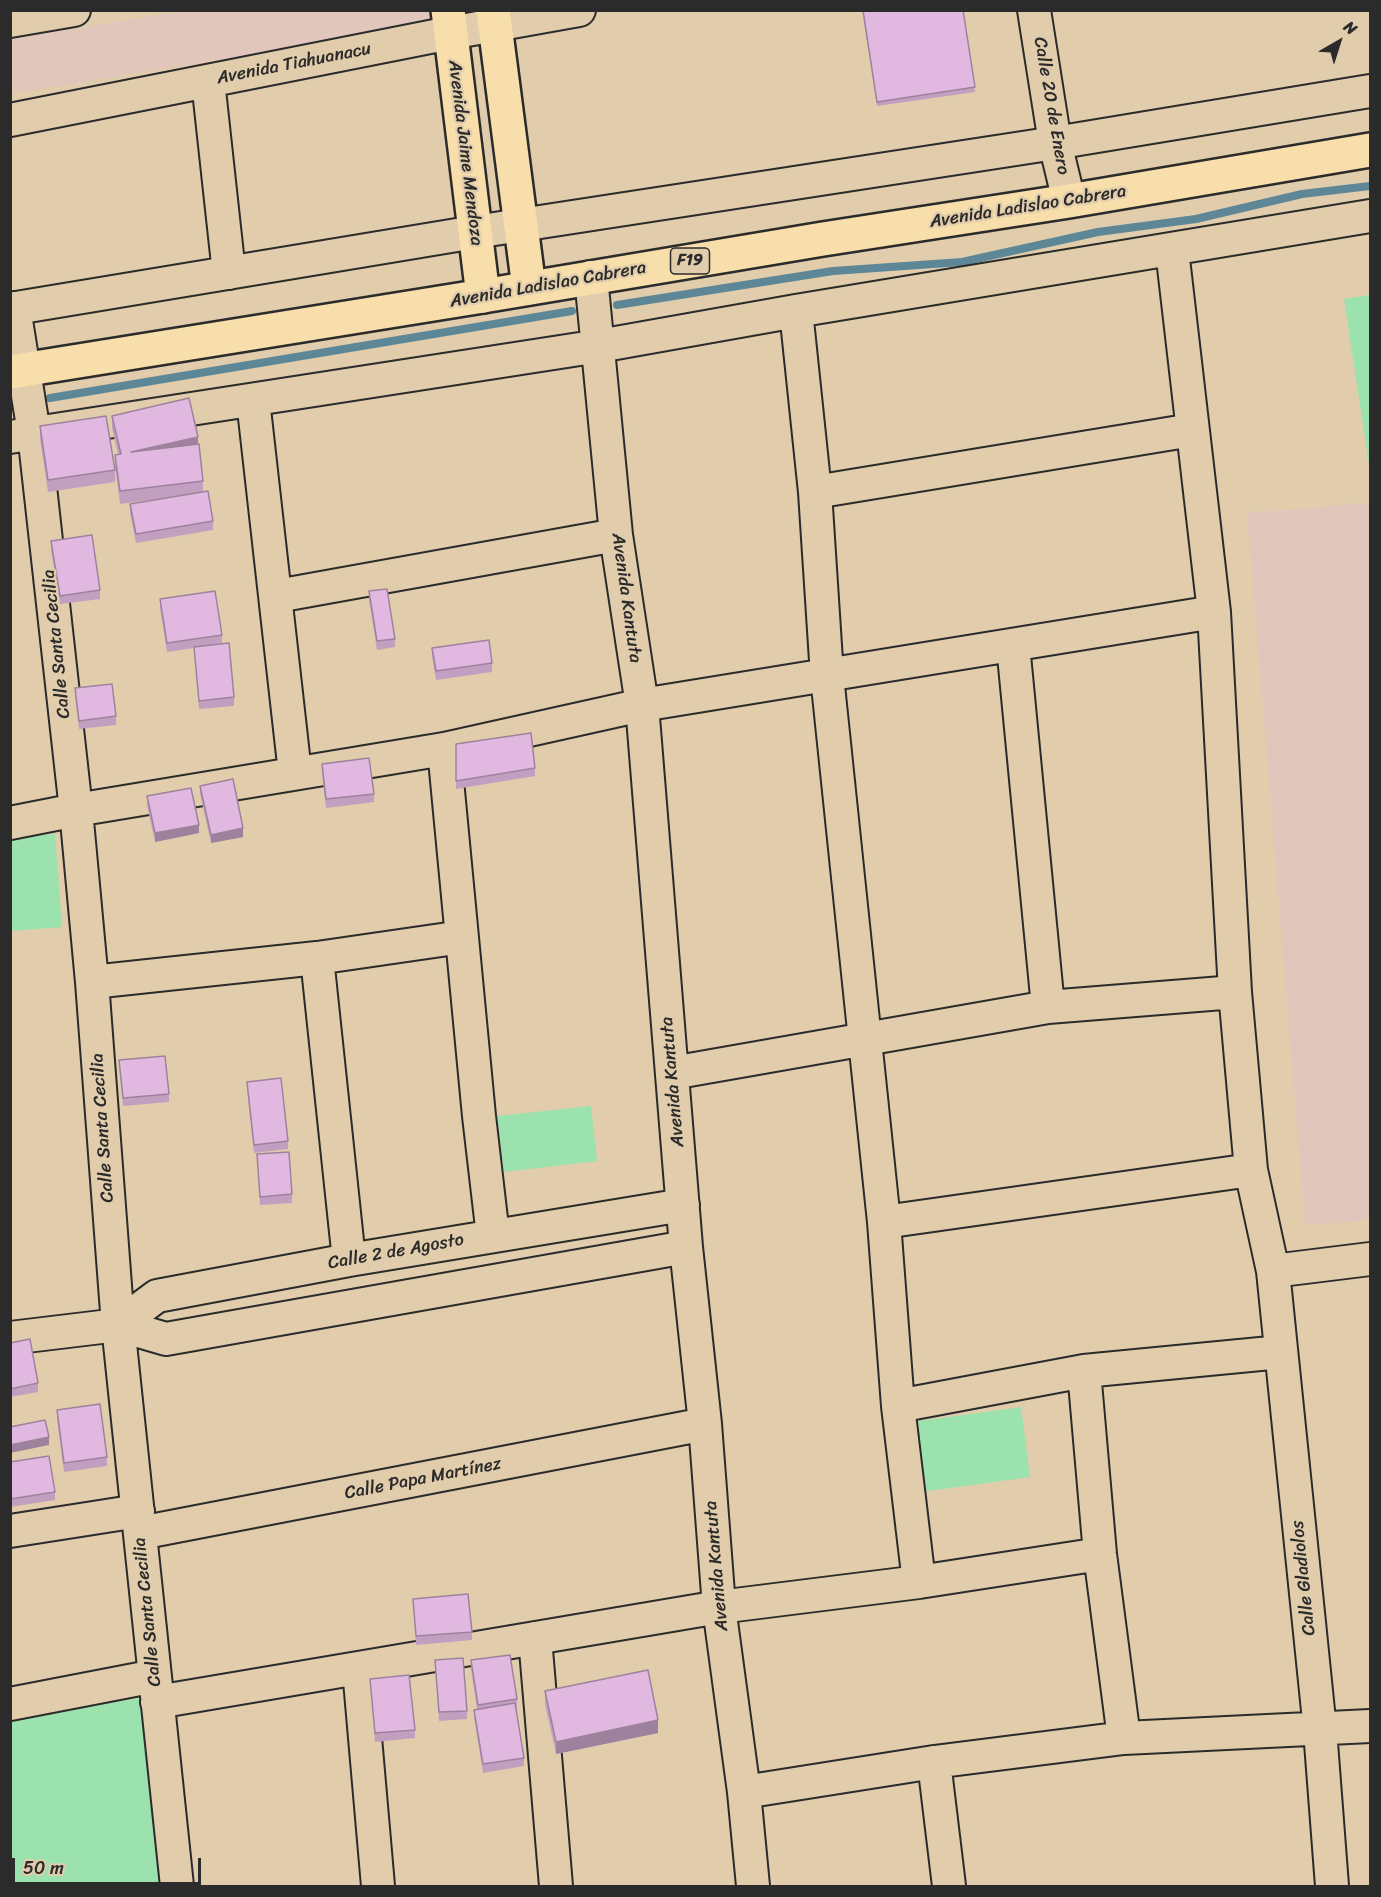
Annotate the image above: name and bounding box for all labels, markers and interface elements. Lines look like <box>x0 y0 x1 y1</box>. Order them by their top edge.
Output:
north arrow <box>1309 12 1369 72</box>
text: N <box>1337 13 1364 42</box>
street label: Calle 20 de Enero <box>1028 35 1074 177</box>
street label: Avenida Tiahuanacu <box>215 38 373 90</box>
street label: Avenida Jaime Mendoza <box>443 59 487 247</box>
street label: Avenida Ladislao Cabrera <box>928 181 1128 233</box>
road number: F19 <box>670 248 710 274</box>
street label: Avenida Ladislao Cabrera <box>448 257 648 313</box>
street label: Avenida Kantuta <box>606 532 646 664</box>
street label: Calle Santa Cecilia <box>38 568 76 720</box>
street label: Avenida Kantuta <box>657 1016 689 1148</box>
street label: Calle Santa Cecilia <box>87 1053 119 1203</box>
street label: Calle 2 de Agosto <box>326 1229 466 1275</box>
street label: Calle Papa Martínez <box>343 1453 503 1505</box>
street label: Avenida Kantuta <box>701 1500 733 1632</box>
street label: Calle Gladiolos <box>1287 1519 1321 1637</box>
street label: Calle Santa Cecilia <box>129 1536 167 1688</box>
scale bar <box>15 1846 204 1884</box>
text: 50 m <box>23 1852 64 1884</box>

